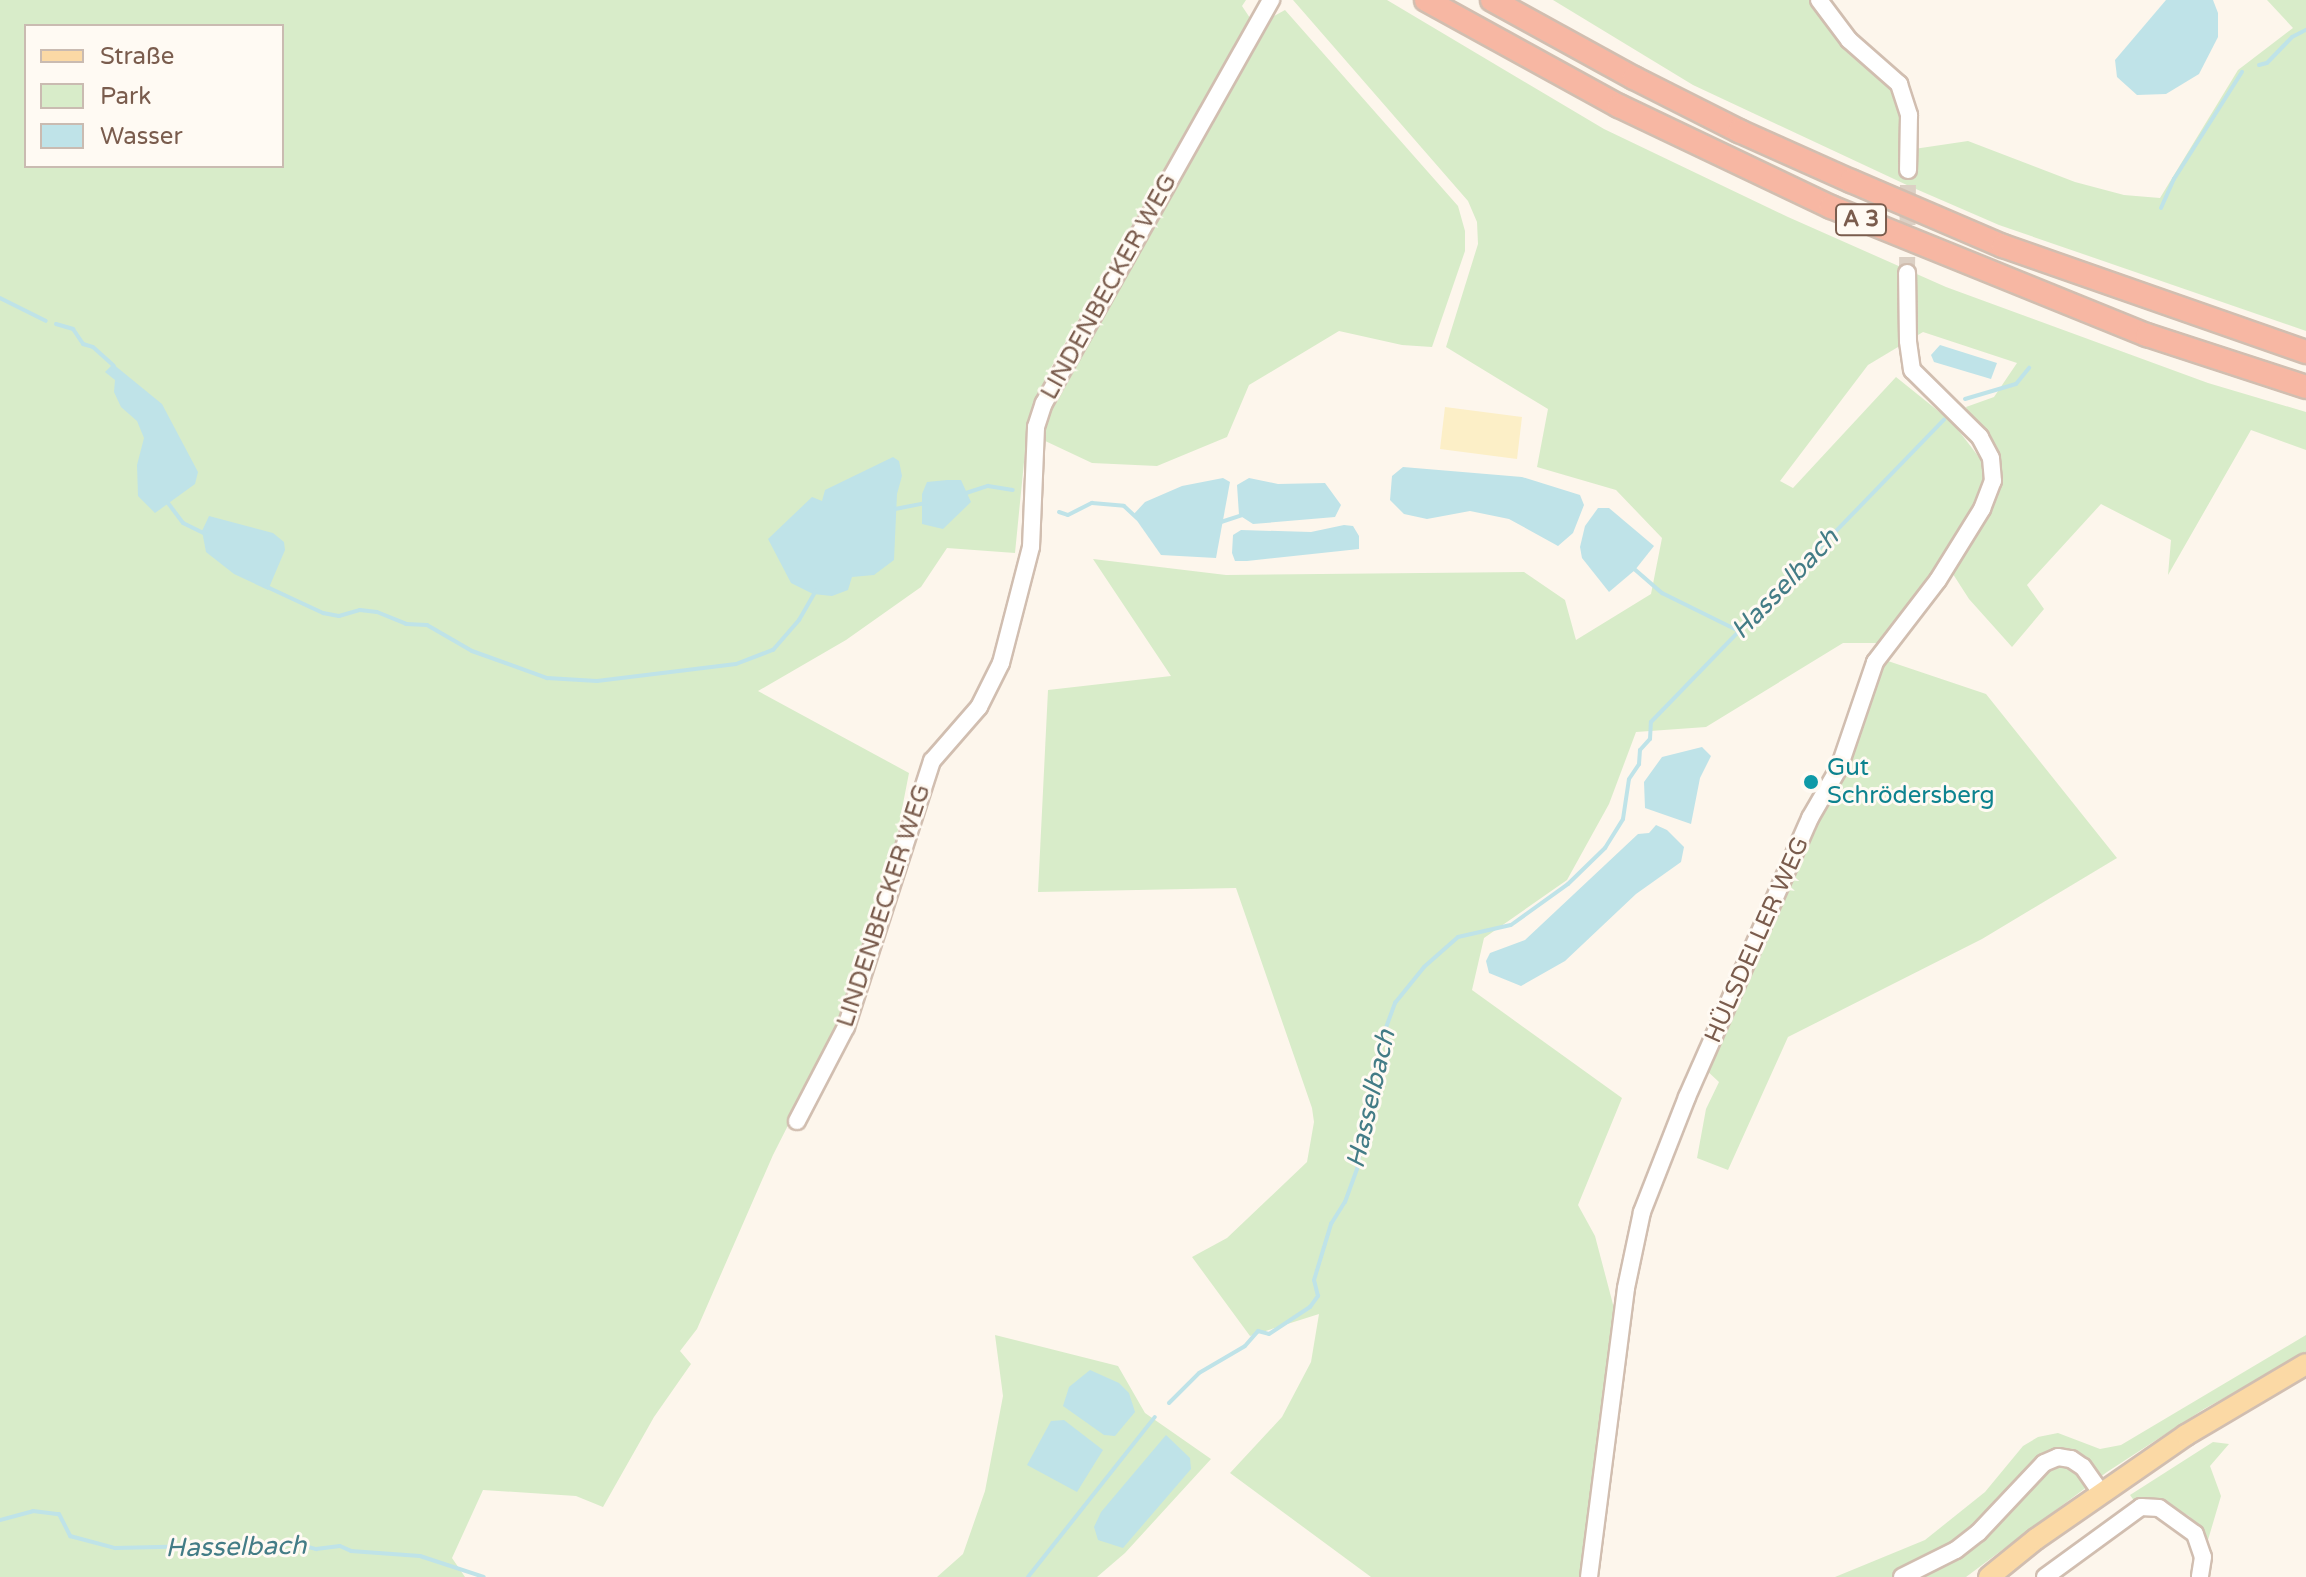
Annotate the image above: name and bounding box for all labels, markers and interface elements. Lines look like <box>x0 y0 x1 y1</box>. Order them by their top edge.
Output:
legend <box>24 24 284 168</box>
text: Straße <box>100 42 174 71</box>
text: Park <box>100 82 151 111</box>
text: Wasser <box>100 122 183 151</box>
street label: LINDENBECKER WEG <box>1035 169 1183 405</box>
road number: A 3 <box>1835 202 1887 238</box>
water label: Hasselbach <box>1725 522 1845 646</box>
place label: Gut Schrödersberg <box>1827 754 1995 810</box>
marker: Gut Schrödersberg <box>1802 773 1820 791</box>
street label: LINDENBECKER WEG <box>831 781 937 1031</box>
street label: HÜLSDELLER WEG <box>1699 833 1815 1047</box>
water label: Hasselbach <box>1340 1027 1402 1171</box>
water label: Hasselbach <box>165 1530 307 1564</box>

